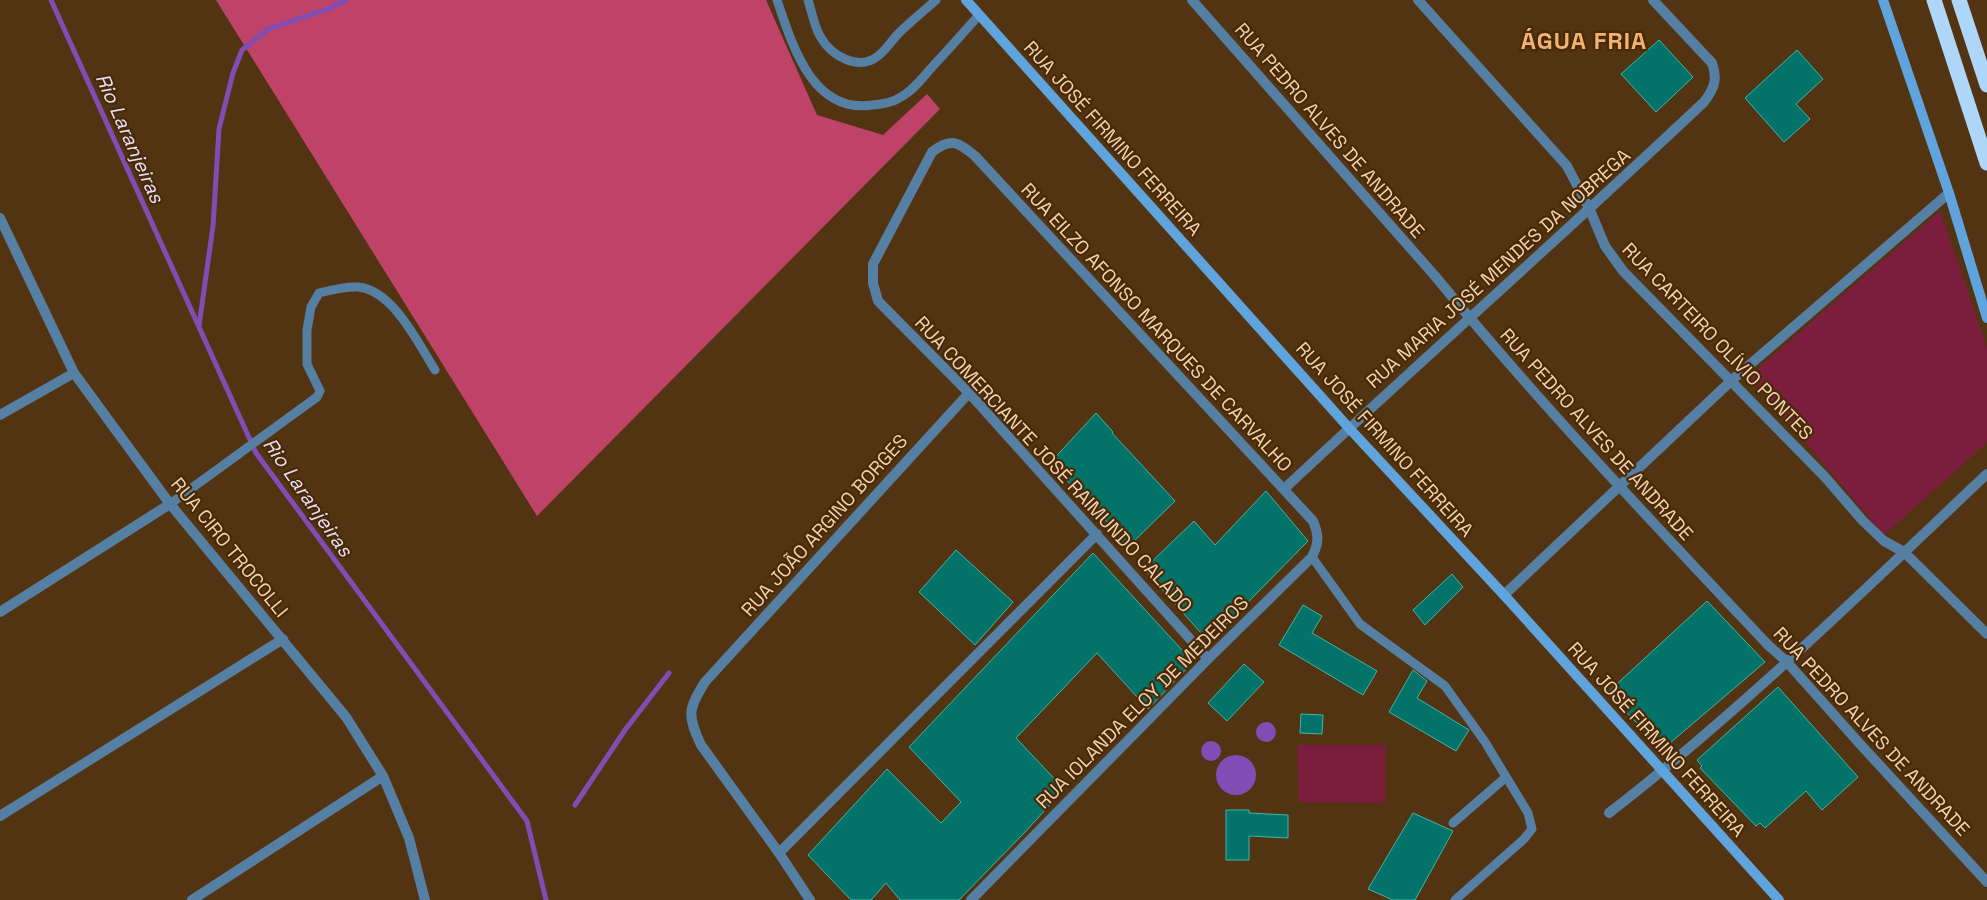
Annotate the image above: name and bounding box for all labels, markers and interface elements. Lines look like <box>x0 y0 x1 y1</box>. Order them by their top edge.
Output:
street label: RUA PEDRO ALVES DE ANDRADE <box>1229 18 1430 243</box>
district label: ÁGUA FRIA <box>1521 25 1647 56</box>
street label: RUA JOSÉ FIRMINO FERREIRA <box>1018 35 1207 241</box>
water label: Rio Laranjeiras <box>90 69 171 208</box>
street label: RUA MARIA JOSÉ MENDES DA NOBREGA <box>1361 143 1636 394</box>
street label: RUA EILZO AFONSO MARQUES DE CARVALHO <box>1016 177 1298 477</box>
street label: RUA CARTEIRO OLÍVIO PONTES <box>1617 237 1819 445</box>
street label: RUA COMERCIANTE JOSÉ RAIMUNDO CALADO <box>909 311 1198 618</box>
street label: RUA PEDRO ALVES DE ANDRADE <box>1495 323 1699 546</box>
street label: RUA JOSÉ FIRMINO FERREIRA <box>1290 336 1479 542</box>
street label: RUA JOÃO ARGINO BORGES <box>736 429 913 622</box>
water label: Rio Laranjeiras <box>257 433 359 563</box>
street label: RUA CIRO TROCOLLI <box>165 472 294 622</box>
street label: RUA IOLANDA ELOY DE MEDEIROS <box>1031 591 1254 814</box>
street label: RUA PEDRO ALVES DE ANDRADE <box>1768 621 1975 841</box>
street label: RUA JOSÉ FIRMINO FERREIRA <box>1562 636 1751 842</box>

